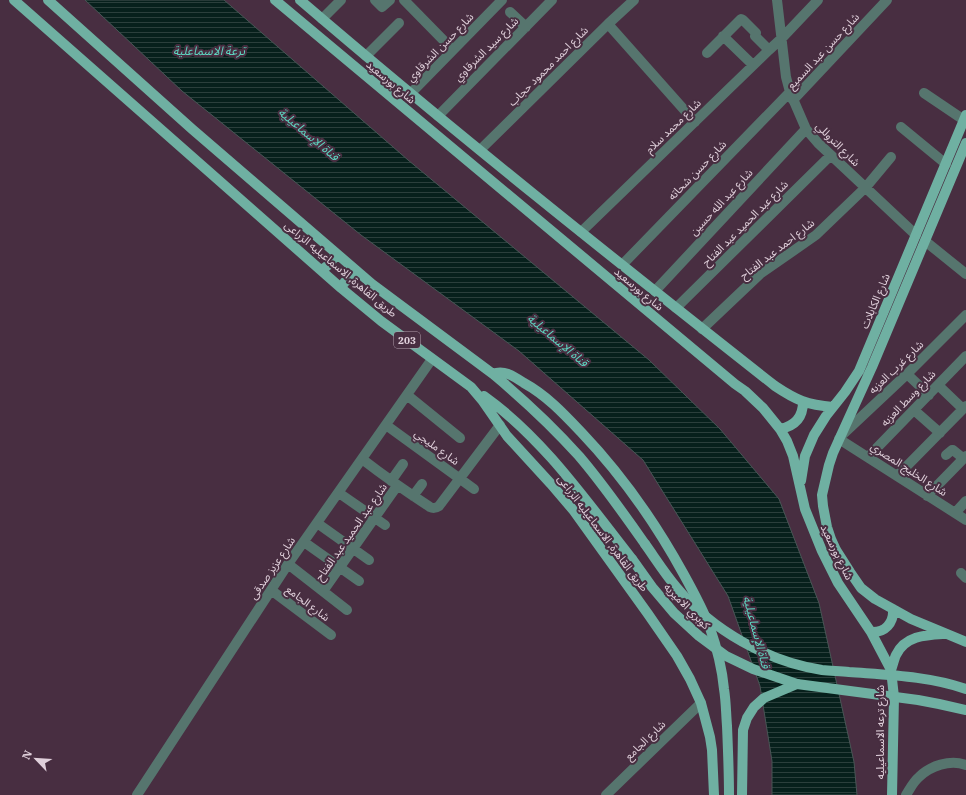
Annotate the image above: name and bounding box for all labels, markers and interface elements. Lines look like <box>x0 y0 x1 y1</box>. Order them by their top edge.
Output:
street label: شارع حسن الشرقاوي <box>403 9 479 86</box>
street label: شارع حسن عبد السميع <box>784 10 863 93</box>
street label: شارع سيد الشرقاوي <box>451 14 523 86</box>
street label: شارع احمد محمود حجاب <box>505 23 592 110</box>
water label: ترعة الاسماعلية <box>173 43 248 58</box>
street label: شارع بورسعيد <box>363 57 419 108</box>
street label: شارع محمد سلام <box>642 96 705 157</box>
water label: قناة الإسماعيلية <box>275 104 344 165</box>
street label: شارع التروللي <box>811 119 863 171</box>
street label: شارع حسن شحاته <box>665 137 730 204</box>
street label: شارع عبد الله حسين <box>686 165 757 239</box>
street label: شارع عبد الحميد عبد الفتاح <box>699 177 792 270</box>
street label: شارع احمد عبد الفتاح <box>737 215 818 283</box>
street label: طريق القاهرة, الاسماعيليه الزراعى <box>282 218 400 320</box>
street label: شارع بورسعيد <box>611 264 667 315</box>
street label: شارع الكابلات <box>857 271 894 331</box>
water label: قناة الإسماعيلية <box>524 310 593 371</box>
road number: 203 <box>394 332 420 348</box>
street label: شارع غرب العزبه <box>866 337 927 397</box>
street label: شارع وسط العزبه <box>878 367 939 430</box>
street label: شارع مليجي <box>410 426 463 470</box>
street label: شارع الخليج المصري <box>867 439 950 501</box>
street label: طريق القاهرة, الاسماعيليه الزراعى <box>554 472 651 594</box>
street label: شارع عبد الحميد عبد الفتاح <box>312 480 391 584</box>
street label: شارع بورسعيد <box>817 522 857 583</box>
street label: شارع عزيز صدقى <box>246 534 299 603</box>
street label: كوبري الاميريه <box>659 580 713 634</box>
street label: شارع الجامع <box>283 582 333 625</box>
water label: قناة الإسماعيلية <box>739 594 774 672</box>
street label: شارع ترعه الاسماعيليه <box>873 684 888 779</box>
street label: شارع الجامع <box>622 717 669 764</box>
north arrow <box>16 739 56 779</box>
text: N <box>19 748 35 762</box>

